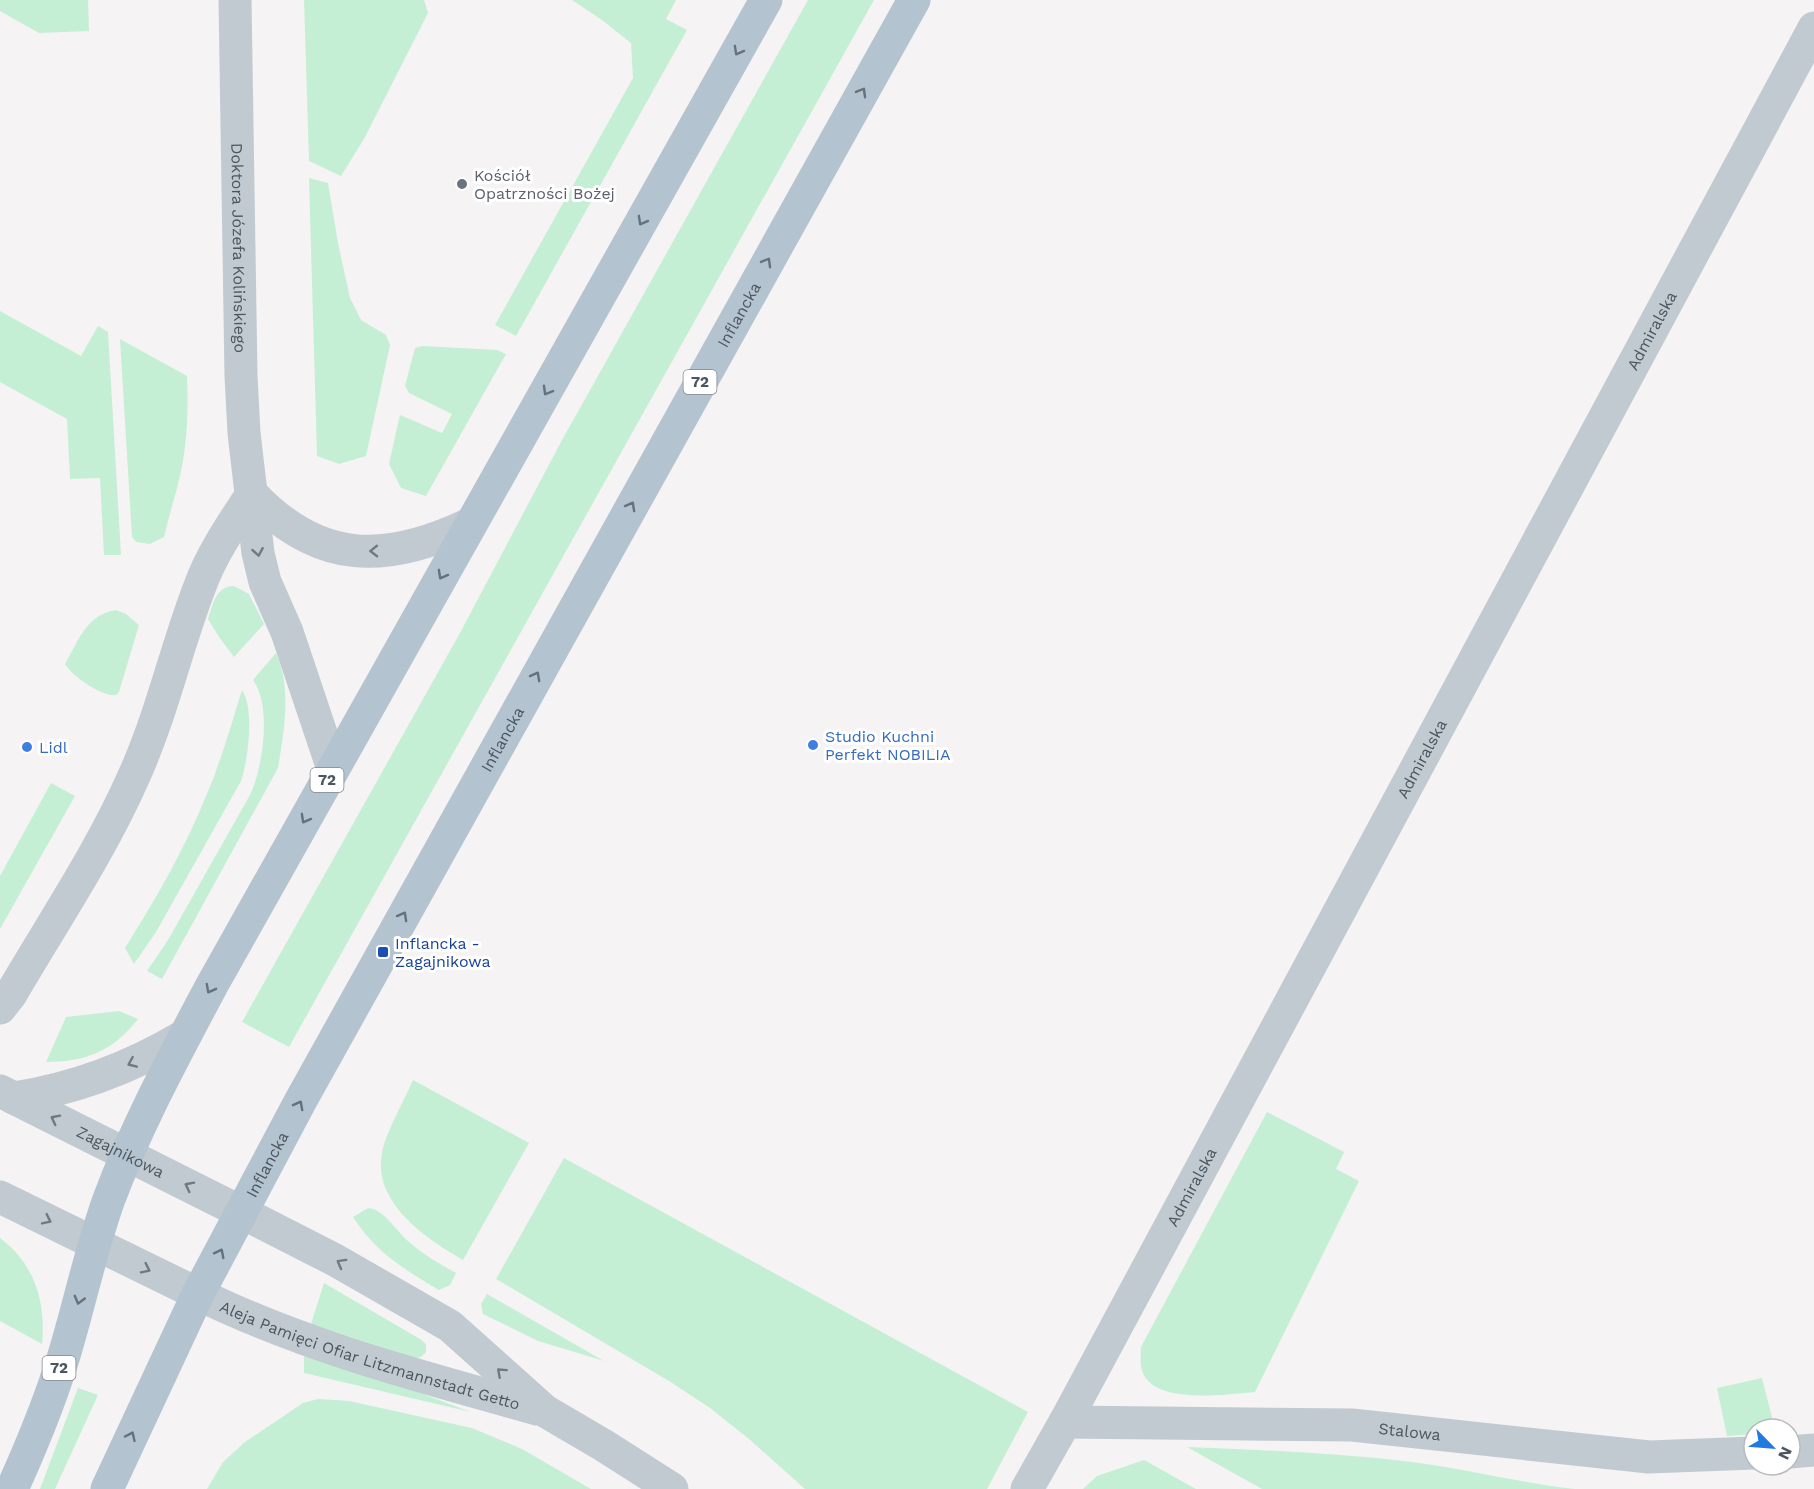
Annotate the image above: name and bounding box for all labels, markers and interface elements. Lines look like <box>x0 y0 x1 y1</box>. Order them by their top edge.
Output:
one-way arrow <box>733 45 745 55</box>
one-way arrow <box>855 88 866 98</box>
street label: Doktora Józefa Kolińskiego <box>228 143 250 353</box>
place label: Kościół Opatrzności Bożej <box>474 166 615 203</box>
marker: Kościół Opatrzności Bożej <box>455 177 469 191</box>
one-way arrow <box>638 215 649 225</box>
one-way arrow <box>760 258 771 268</box>
street label: Inflancka <box>713 279 764 350</box>
street label: Admiralska <box>1623 288 1680 373</box>
road number: 72 <box>684 370 716 394</box>
one-way arrow <box>542 385 554 395</box>
one-way arrow <box>624 501 635 512</box>
one-way arrow <box>370 545 379 558</box>
one-way arrow <box>251 547 264 557</box>
one-way arrow <box>437 569 449 579</box>
one-way arrow <box>529 672 540 682</box>
street label: Inflancka <box>476 703 528 775</box>
street label: Admiralska <box>1393 716 1450 801</box>
place label: Studio Kuchni Perfekt NOBILIA <box>825 727 951 764</box>
place label: Lidl <box>39 738 68 757</box>
marker: Studio Kuchni Perfekt NOBILIA <box>806 738 820 752</box>
marker: Lidl <box>20 740 34 754</box>
road number: 72 <box>310 768 344 792</box>
one-way arrow <box>301 813 312 823</box>
one-way arrow <box>396 912 407 923</box>
place label: Inflancka - Zagajnikowa <box>395 934 491 971</box>
marker: Inflancka - Zagajnikowa <box>376 945 390 959</box>
one-way arrow <box>206 982 217 993</box>
one-way arrow <box>128 1056 139 1068</box>
one-way arrow <box>291 1101 303 1112</box>
one-way arrow <box>51 1115 62 1126</box>
street label: Zagajnikowa <box>74 1122 168 1182</box>
street label: Inflancka <box>242 1128 292 1200</box>
street label: Admiralska <box>1162 1144 1220 1230</box>
one-way arrow <box>184 1182 195 1193</box>
one-way arrow <box>41 1213 52 1224</box>
one-way arrow <box>212 1249 224 1260</box>
one-way arrow <box>336 1259 347 1270</box>
one-way arrow <box>140 1261 151 1273</box>
one-way arrow <box>74 1294 86 1305</box>
street label: Aleja Pamięci Ofiar Litzmannstadt Getto <box>217 1296 522 1413</box>
road number: 72 <box>42 1356 76 1380</box>
one-way arrow <box>497 1368 508 1379</box>
north arrow <box>1742 1417 1802 1477</box>
street label: Stalowa <box>1378 1418 1442 1444</box>
one-way arrow <box>124 1431 136 1442</box>
text: N <box>1774 1444 1796 1463</box>

